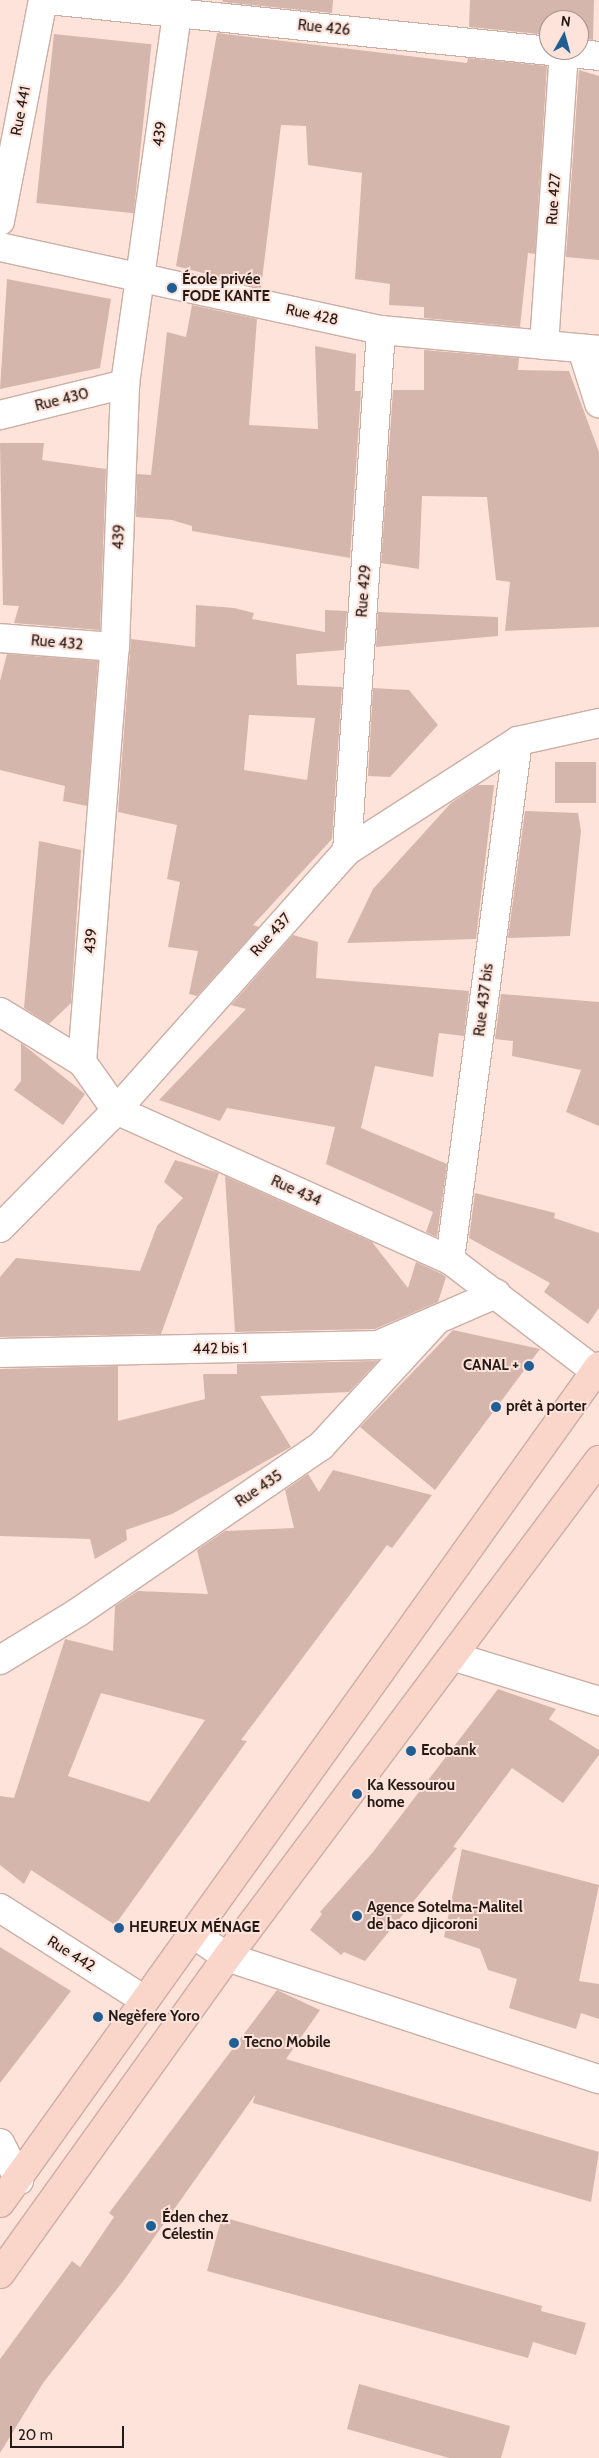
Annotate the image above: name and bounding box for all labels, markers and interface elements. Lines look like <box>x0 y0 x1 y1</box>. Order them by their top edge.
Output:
north arrow <box>539 10 589 60</box>
text: N <box>560 12 572 31</box>
street label: Rue 426 <box>297 16 351 40</box>
street label: Rue 441 <box>7 85 35 137</box>
street label: 439 <box>149 120 171 148</box>
street label: Rue 427 <box>543 173 565 225</box>
place label: École privée FODE KANTE <box>182 270 270 305</box>
marker: École privée FODE KANTE <box>166 282 178 294</box>
street label: Rue 428 <box>284 301 340 329</box>
street label: Rue 430 <box>33 385 91 415</box>
street label: 439 <box>110 524 128 550</box>
street label: Rue 429 <box>353 564 375 618</box>
street label: Rue 432 <box>30 632 84 654</box>
street label: Rue 437 <box>247 910 295 960</box>
street label: 439 <box>81 928 101 954</box>
street label: Rue 437 bis <box>471 963 497 1037</box>
street label: Rue 434 <box>268 1172 324 1210</box>
street label: 442 bis 1 <box>193 1340 247 1358</box>
place label: CANAL + <box>463 1357 519 1375</box>
marker: CANAL + <box>523 1360 535 1372</box>
place label: prêt à porter <box>506 1398 586 1416</box>
marker: prêt à porter <box>490 1401 502 1413</box>
street label: Rue 435 <box>232 1467 286 1511</box>
place label: Ecobank <box>421 1742 476 1760</box>
marker: Ecobank <box>405 1745 417 1757</box>
place label: Ka Kessourou home <box>367 1776 455 1811</box>
marker: Ka Kessourou home <box>351 1788 363 1800</box>
place label: Agence Sotelma-Malitel de baco djicoroni <box>367 1898 523 1933</box>
marker: Agence Sotelma-Malitel de baco djicoroni <box>351 1910 363 1922</box>
place label: HEUREUX MÉNAGE <box>129 1919 260 1937</box>
marker: HEUREUX MÉNAGE <box>113 1922 125 1934</box>
street label: Rue 442 <box>44 1932 98 1976</box>
place label: Negèfere Yoro <box>108 2008 200 2026</box>
marker: Negèfere Yoro <box>92 2011 104 2023</box>
place label: Tecno Mobile <box>244 2034 331 2052</box>
marker: Tecno Mobile <box>228 2037 240 2049</box>
place label: Éden chez Célestin <box>162 2208 228 2243</box>
marker: Éden chez Célestin <box>144 2219 158 2233</box>
scale bar <box>12 2416 126 2448</box>
text: 20 m <box>18 2426 53 2444</box>

